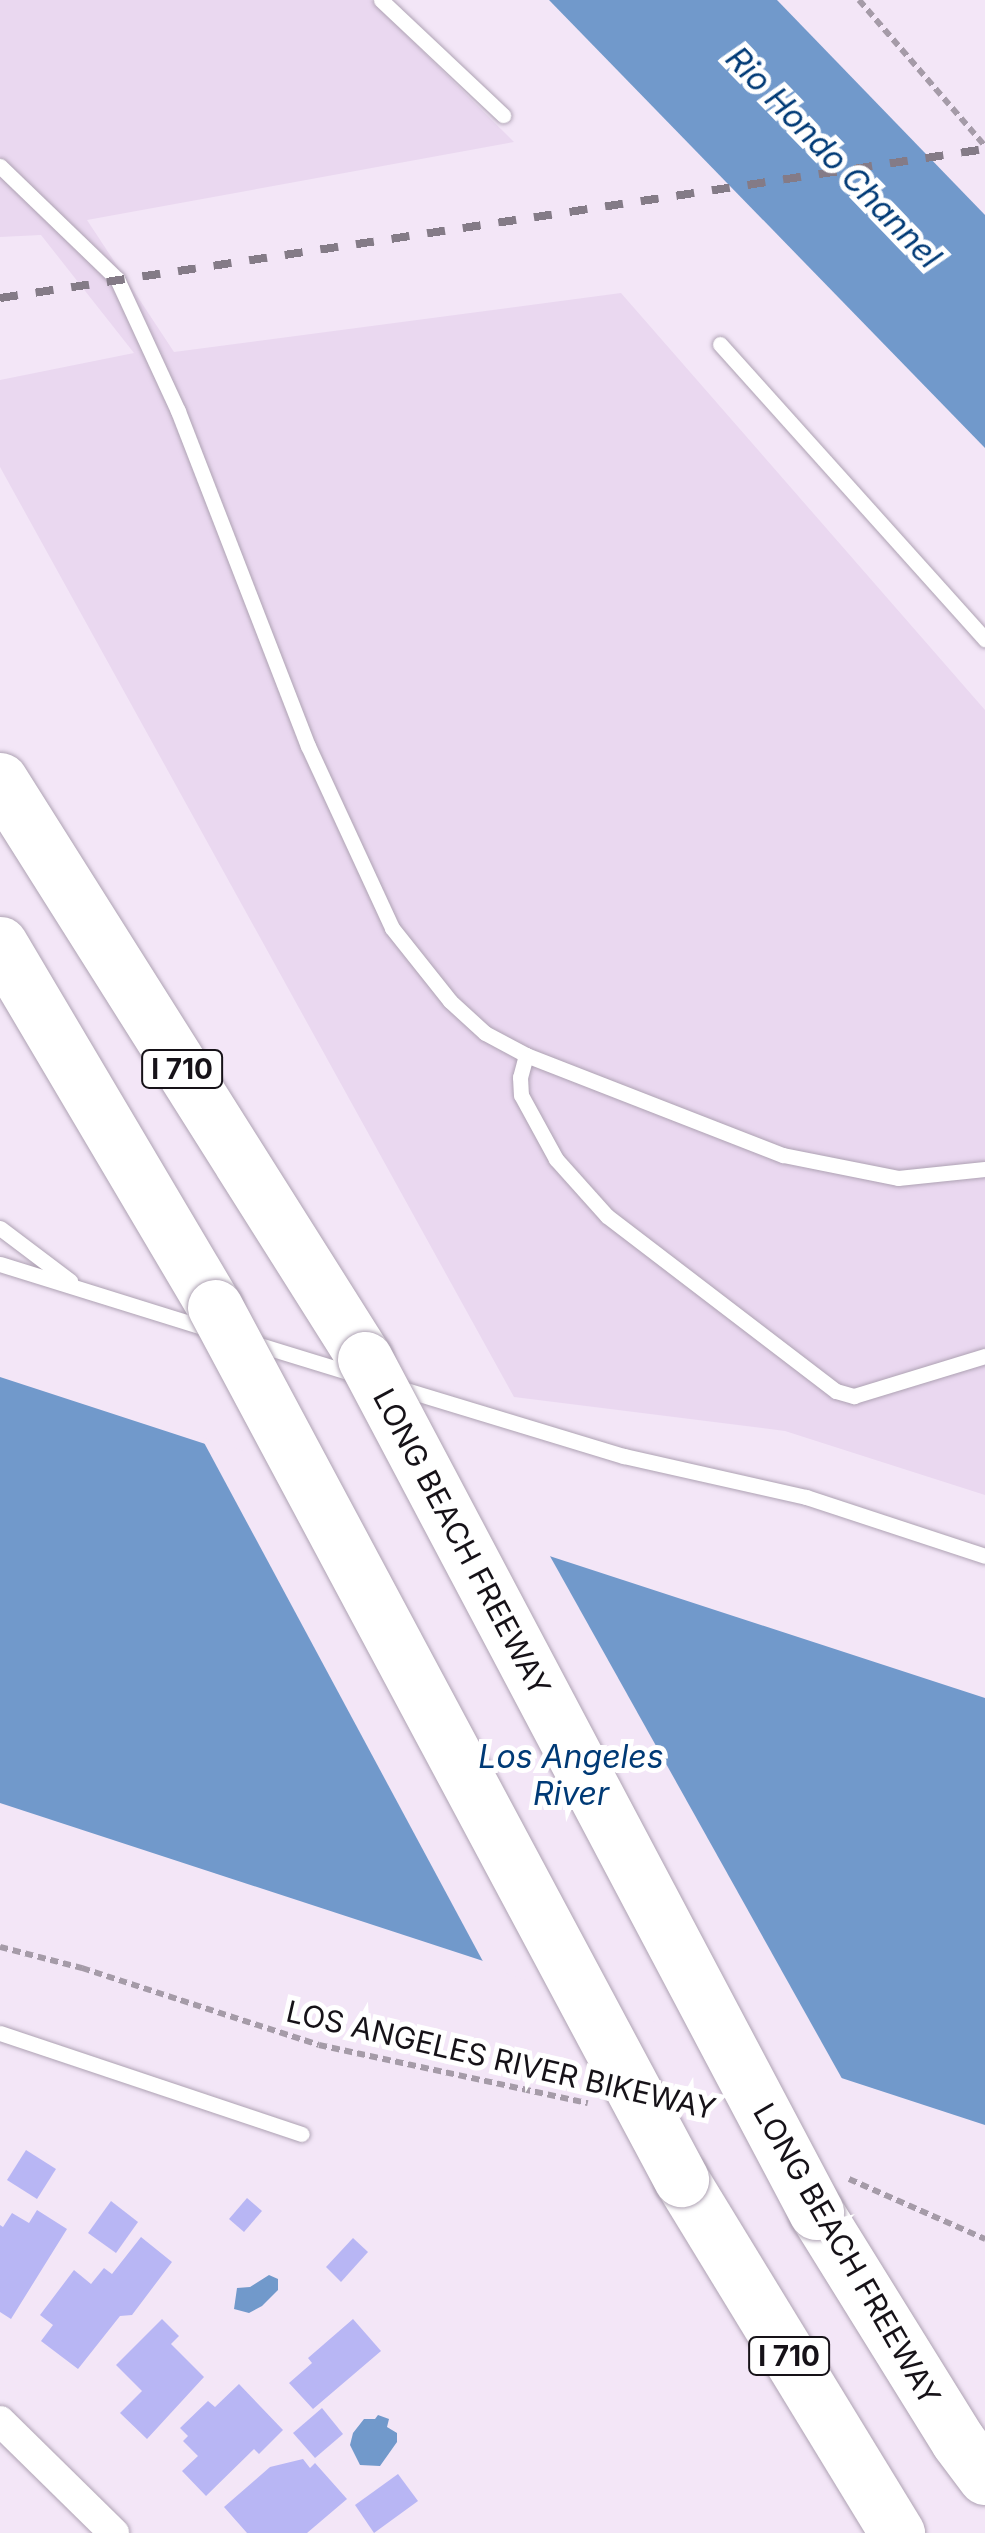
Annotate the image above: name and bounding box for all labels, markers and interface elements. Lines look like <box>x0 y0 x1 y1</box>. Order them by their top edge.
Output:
water label: Rio Hondo Channel <box>718 40 948 276</box>
road number: I 710 <box>140 1046 224 1092</box>
street label: LONG BEACH FREEWAY <box>366 1382 558 1702</box>
water label: Los Angeles River <box>478 1739 664 1814</box>
street label: LOS ANGELES RIVER BIKEWAY <box>283 1993 719 2127</box>
street label: LONG BEACH FREEWAY <box>746 2097 948 2411</box>
road number: I 710 <box>746 2333 832 2379</box>

